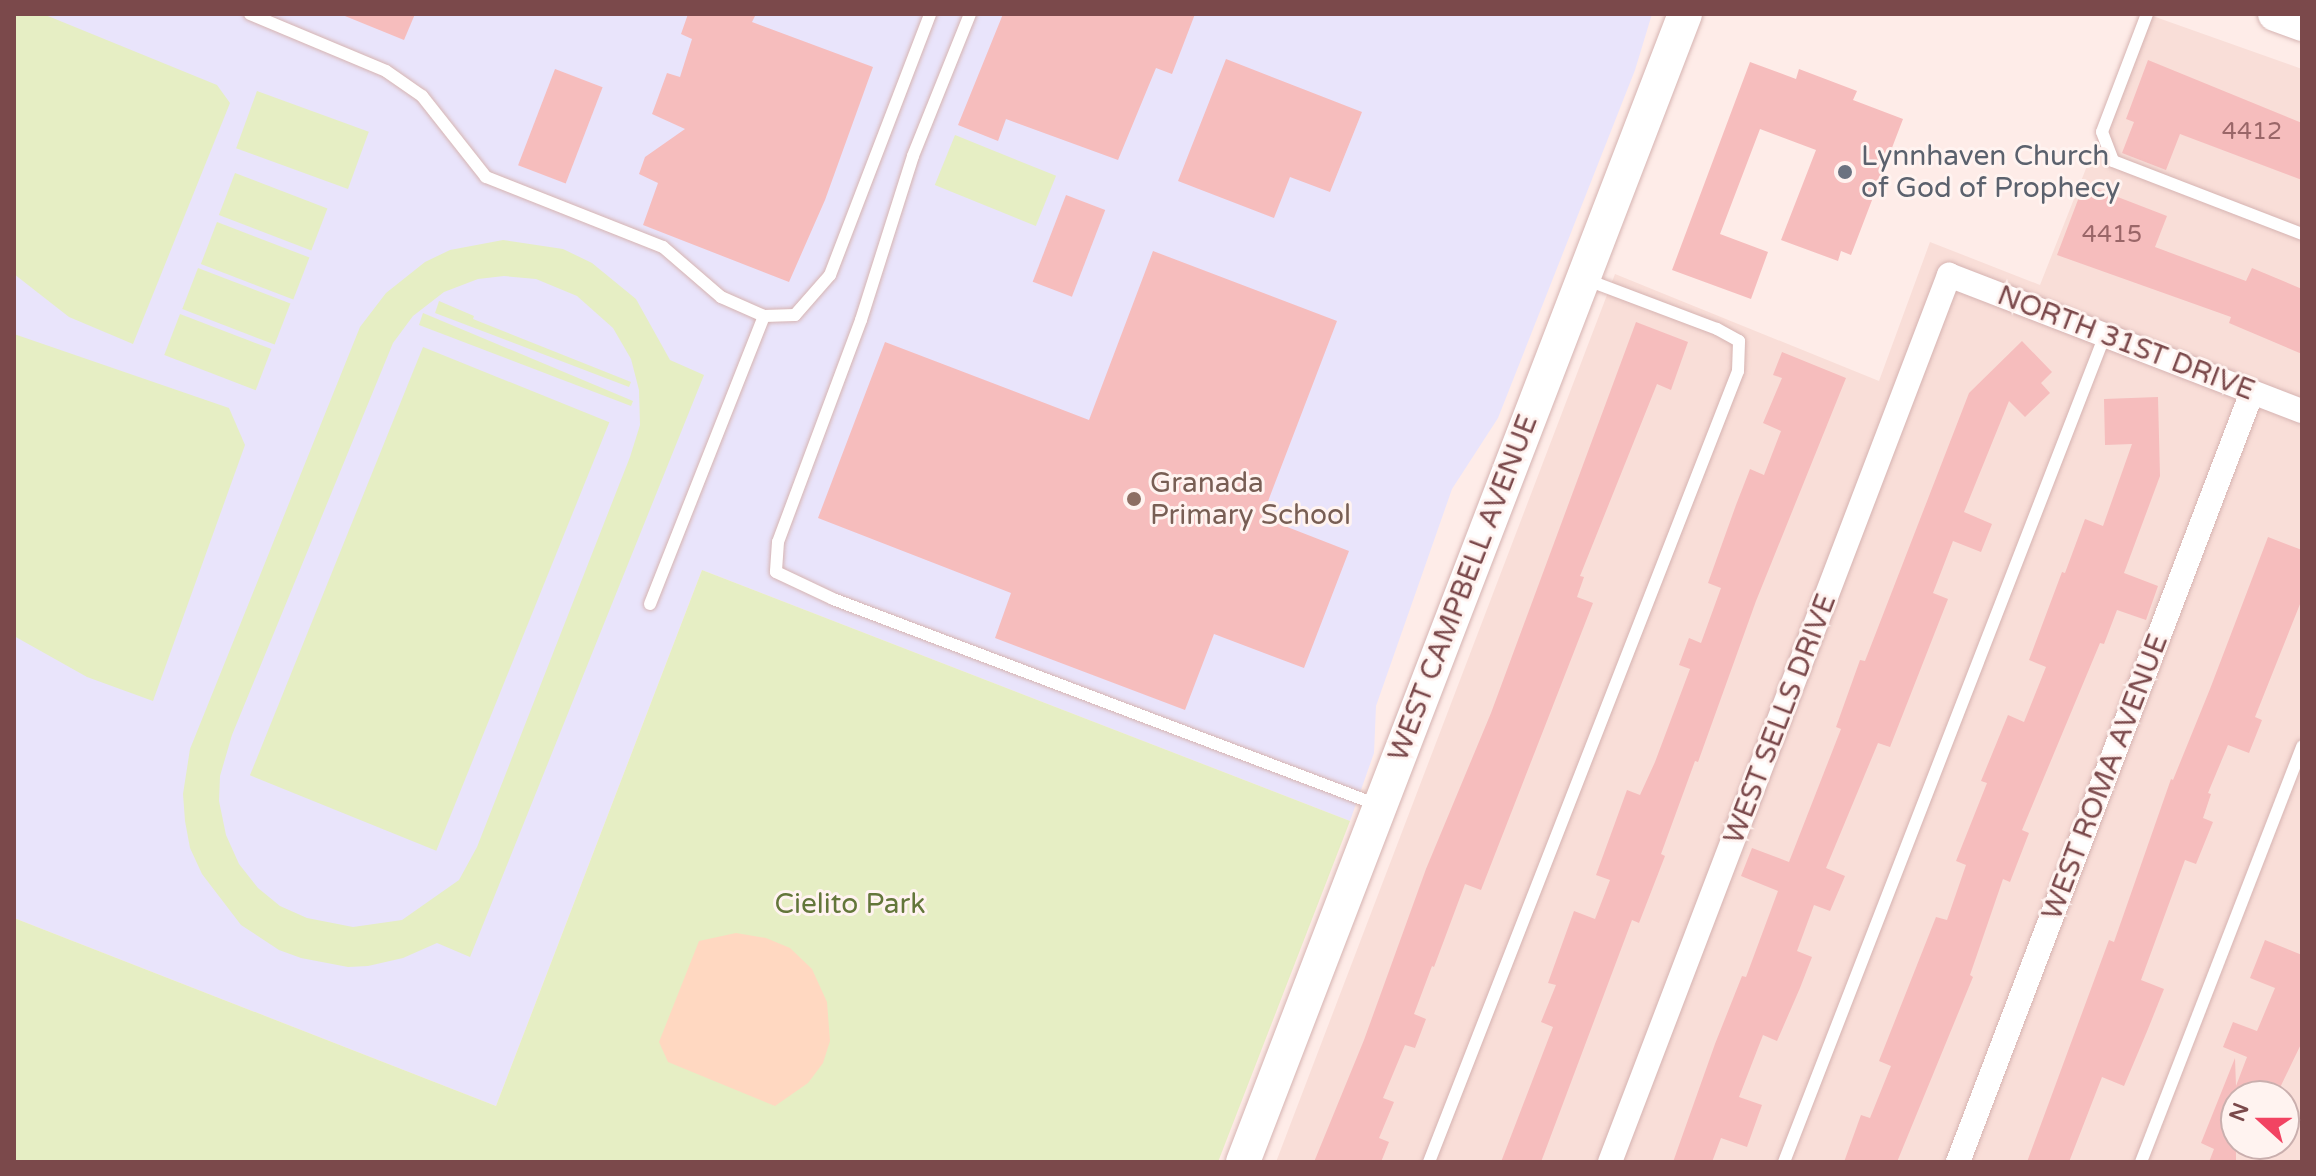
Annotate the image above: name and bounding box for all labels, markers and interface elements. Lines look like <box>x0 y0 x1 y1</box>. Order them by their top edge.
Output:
house number: 4412 <box>2222 118 2282 146</box>
place label: Lynnhaven Church of God of Prophecy <box>1861 139 2120 205</box>
marker: Lynnhaven Church of God of Prophecy <box>1836 163 1854 181</box>
house number: 4415 <box>2082 221 2142 249</box>
street label: NORTH 31ST DRIVE <box>1993 278 2259 408</box>
street label: WEST CAMPBELL AVENUE <box>1381 410 1545 766</box>
place label: Granada Primary School <box>1150 466 1351 532</box>
marker: Granada Primary School <box>1125 490 1143 508</box>
street label: WEST SELLS DRIVE <box>1717 589 1843 849</box>
street label: WEST ROMA AVENUE <box>2035 629 2175 925</box>
park label: Cielito Park <box>775 887 925 921</box>
north arrow <box>2220 1080 2300 1160</box>
text: N <box>2224 1099 2255 1125</box>

